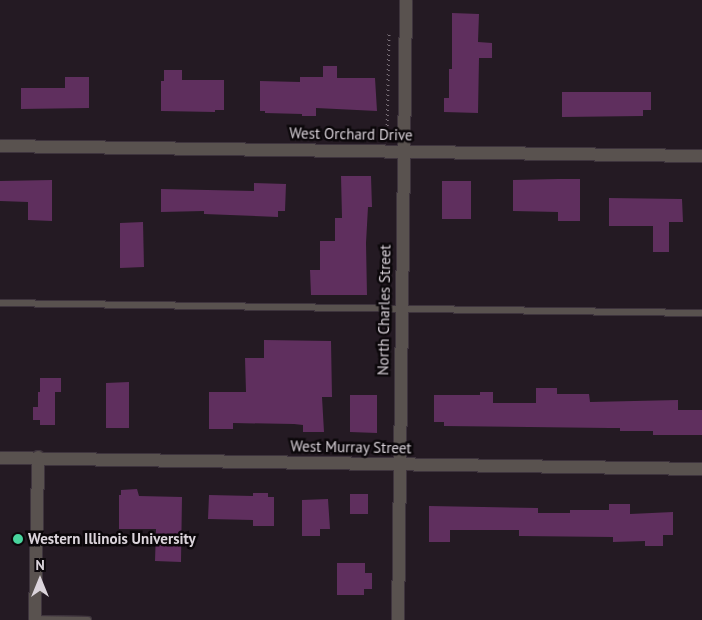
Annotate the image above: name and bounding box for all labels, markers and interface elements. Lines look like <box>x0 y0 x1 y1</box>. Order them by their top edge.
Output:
street label: West Orchard Drive <box>289 124 413 144</box>
street label: North Charles Street <box>374 244 394 376</box>
street label: West Murray Street <box>290 437 412 457</box>
place label: Western Illinois University <box>28 530 196 548</box>
marker: Western Illinois University <box>12 533 24 545</box>
north arrow <box>15 555 65 605</box>
text: N <box>35 556 45 574</box>

